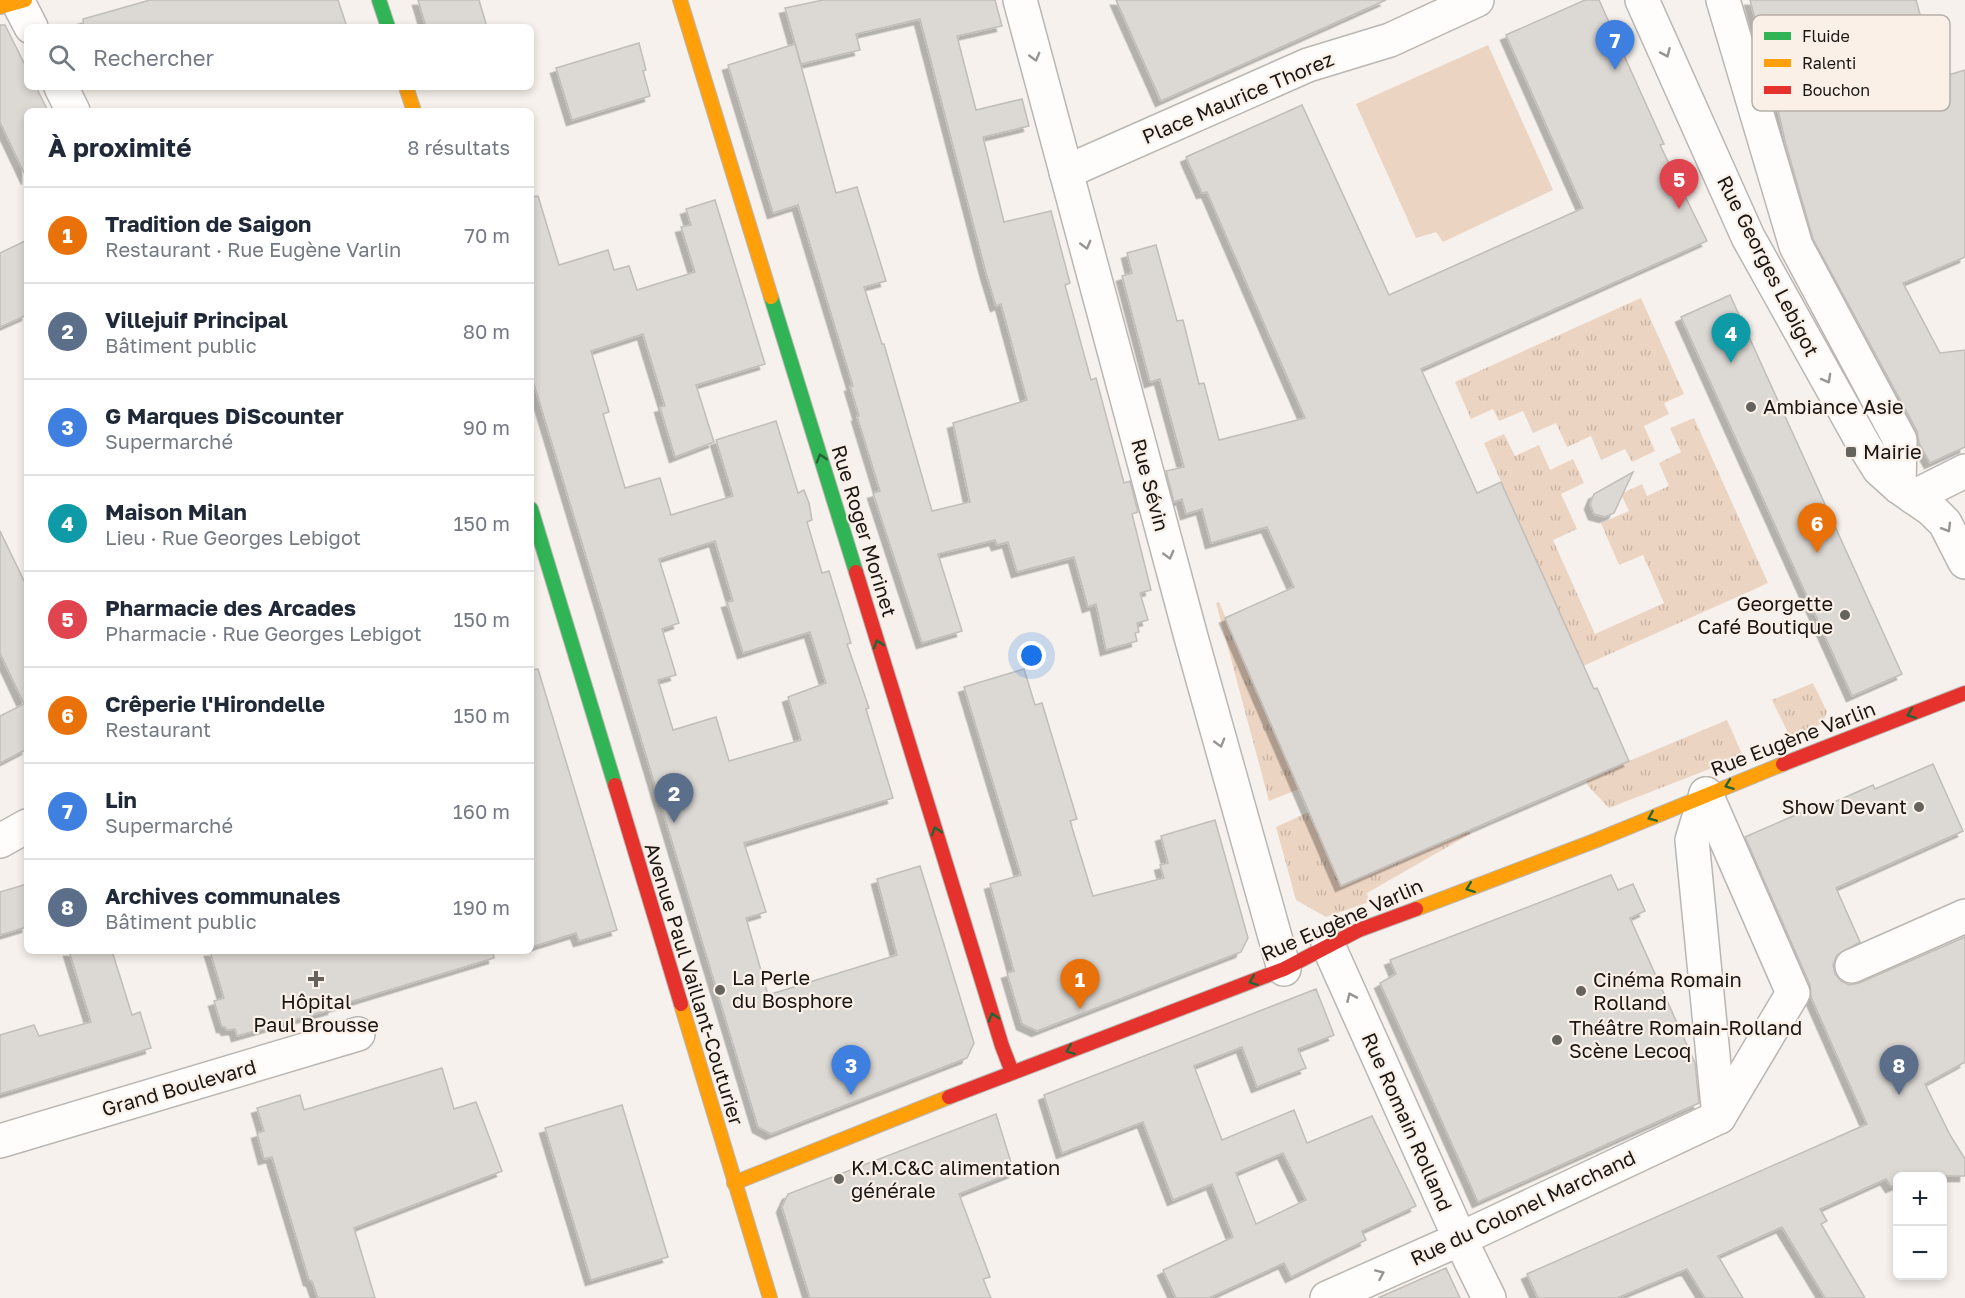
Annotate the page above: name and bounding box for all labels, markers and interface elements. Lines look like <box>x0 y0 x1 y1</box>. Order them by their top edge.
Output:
legend <box>1752 15 1950 111</box>
pin: 7 <box>1596 20 1634 70</box>
search box <box>24 24 534 90</box>
text: Fluide <box>1802 26 1850 46</box>
icon: search <box>45 41 78 74</box>
text: Rechercher <box>93 44 214 71</box>
street label: Place Maurice Thorez <box>1138 46 1337 148</box>
one-way arrow <box>1659 47 1671 58</box>
one-way arrow <box>1028 51 1040 61</box>
text: Ralenti <box>1802 53 1856 73</box>
text: Bouchon <box>1802 80 1870 100</box>
text: À proximité <box>48 132 192 163</box>
text: 8 résultats <box>407 135 510 159</box>
pin: 5 <box>1660 160 1698 209</box>
street label: Rue Georges Lebigot <box>1713 171 1825 360</box>
text: Tradition de Saigon <box>105 210 311 237</box>
text: 1 <box>62 223 73 247</box>
text: 70 m <box>464 223 510 247</box>
text: Restaurant · Rue Eugène Varlin <box>105 237 401 261</box>
one-way arrow <box>1078 240 1091 250</box>
text: Villejuif Principal <box>105 306 288 333</box>
pin: 4 <box>1712 314 1750 363</box>
text: 2 <box>61 319 74 343</box>
text: 80 m <box>463 319 510 343</box>
text: Bâtiment public <box>105 333 257 357</box>
one-way arrow <box>1819 373 1831 383</box>
place label: Ambiance Asie <box>1763 394 1904 418</box>
marker: Ambiance Asie <box>1744 400 1758 414</box>
text: G Marques DiScounter <box>105 402 344 429</box>
text: 3 <box>61 415 74 439</box>
text: 90 m <box>463 415 510 439</box>
text: Supermarché <box>105 429 233 453</box>
street label: Rue Sévin <box>1127 436 1175 534</box>
place label: Mairie <box>1863 439 1922 463</box>
street label: Rue Roger Morinet <box>827 442 902 619</box>
marker: Mairie <box>1844 445 1858 459</box>
one-way arrow <box>816 453 828 464</box>
text: Maison Milan <box>105 498 247 525</box>
pin: 6 <box>1798 504 1836 553</box>
text: 4 <box>61 511 74 535</box>
text: 150 m <box>454 511 510 535</box>
one-way arrow <box>1939 522 1951 532</box>
text: Lieu · Rue Georges Lebigot <box>105 525 361 549</box>
one-way arrow <box>1161 550 1174 560</box>
place label: Georgette Café Boutique <box>1698 591 1833 638</box>
text: Pharmacie des Arcades <box>105 594 356 621</box>
text: 5 <box>61 607 74 631</box>
text: 150 m <box>454 607 510 631</box>
marker: Georgette Café Boutique <box>1838 608 1852 622</box>
text: Pharmacie · Rue Georges Lebigot <box>105 621 422 645</box>
one-way arrow <box>873 639 886 650</box>
your location <box>1017 641 1046 670</box>
text: Crêperie l'Hirondelle <box>105 690 325 717</box>
street label: Rue Eugène Varlin <box>1707 696 1878 781</box>
text: 6 <box>61 703 74 727</box>
text: 150 m <box>454 703 510 727</box>
one-way arrow <box>1906 707 1917 719</box>
text: Restaurant <box>105 717 211 741</box>
one-way arrow <box>1213 738 1226 748</box>
pin: 2 <box>654 774 694 823</box>
one-way arrow <box>1724 778 1735 791</box>
text: Lin <box>105 786 137 813</box>
place label: Show Devant <box>1782 794 1907 818</box>
text: 7 <box>62 799 73 823</box>
text: 160 m <box>453 799 510 823</box>
marker: Show Devant <box>1912 800 1926 814</box>
one-way arrow <box>1647 810 1658 822</box>
text: Supermarché <box>105 813 233 837</box>
one-way arrow <box>931 826 943 836</box>
street label: Avenue Paul Vaillant-Couturier <box>641 840 749 1128</box>
street label: Rue Eugène Varlin <box>1257 873 1426 966</box>
one-way arrow <box>1465 880 1476 893</box>
text: Archives communales <box>105 882 341 909</box>
text: 8 <box>61 895 74 919</box>
text: 190 m <box>453 895 510 919</box>
text: Bâtiment public <box>105 909 257 933</box>
pin: 1 <box>1060 960 1100 1009</box>
place label: La Perle du Bosphore <box>732 965 853 1012</box>
place label: Cinéma Romain Rolland <box>1593 967 1742 1014</box>
marker: Hôpital Paul Brousse <box>307 970 325 988</box>
one-way arrow <box>1248 973 1258 986</box>
marker: La Perle du Bosphore <box>713 983 727 997</box>
marker: Cinéma Romain Rolland <box>1574 984 1588 998</box>
place label: Hôpital Paul Brousse <box>253 989 379 1036</box>
one-way arrow <box>1346 992 1358 1003</box>
one-way arrow <box>988 1012 1000 1023</box>
place label: Théâtre Romain-Rolland Scène Lecoq <box>1569 1015 1802 1062</box>
street label: Rue Romain Rolland <box>1358 1029 1458 1215</box>
marker: Théâtre Romain-Rolland Scène Lecoq <box>1550 1033 1564 1047</box>
one-way arrow <box>1066 1043 1077 1055</box>
pin: 3 <box>832 1046 870 1095</box>
pin: 8 <box>1880 1046 1918 1095</box>
street label: Grand Boulevard <box>99 1054 259 1121</box>
street label: Rue du Colonel Marchand <box>1406 1144 1639 1270</box>
place label: K.M.C&C alimentation générale <box>851 1155 1060 1202</box>
marker: K.M.C&C alimentation générale <box>832 1172 846 1186</box>
map controls <box>1893 1172 1947 1280</box>
button: + <box>1893 1172 1947 1226</box>
button: − <box>1893 1226 1947 1280</box>
one-way arrow <box>1374 1269 1385 1281</box>

